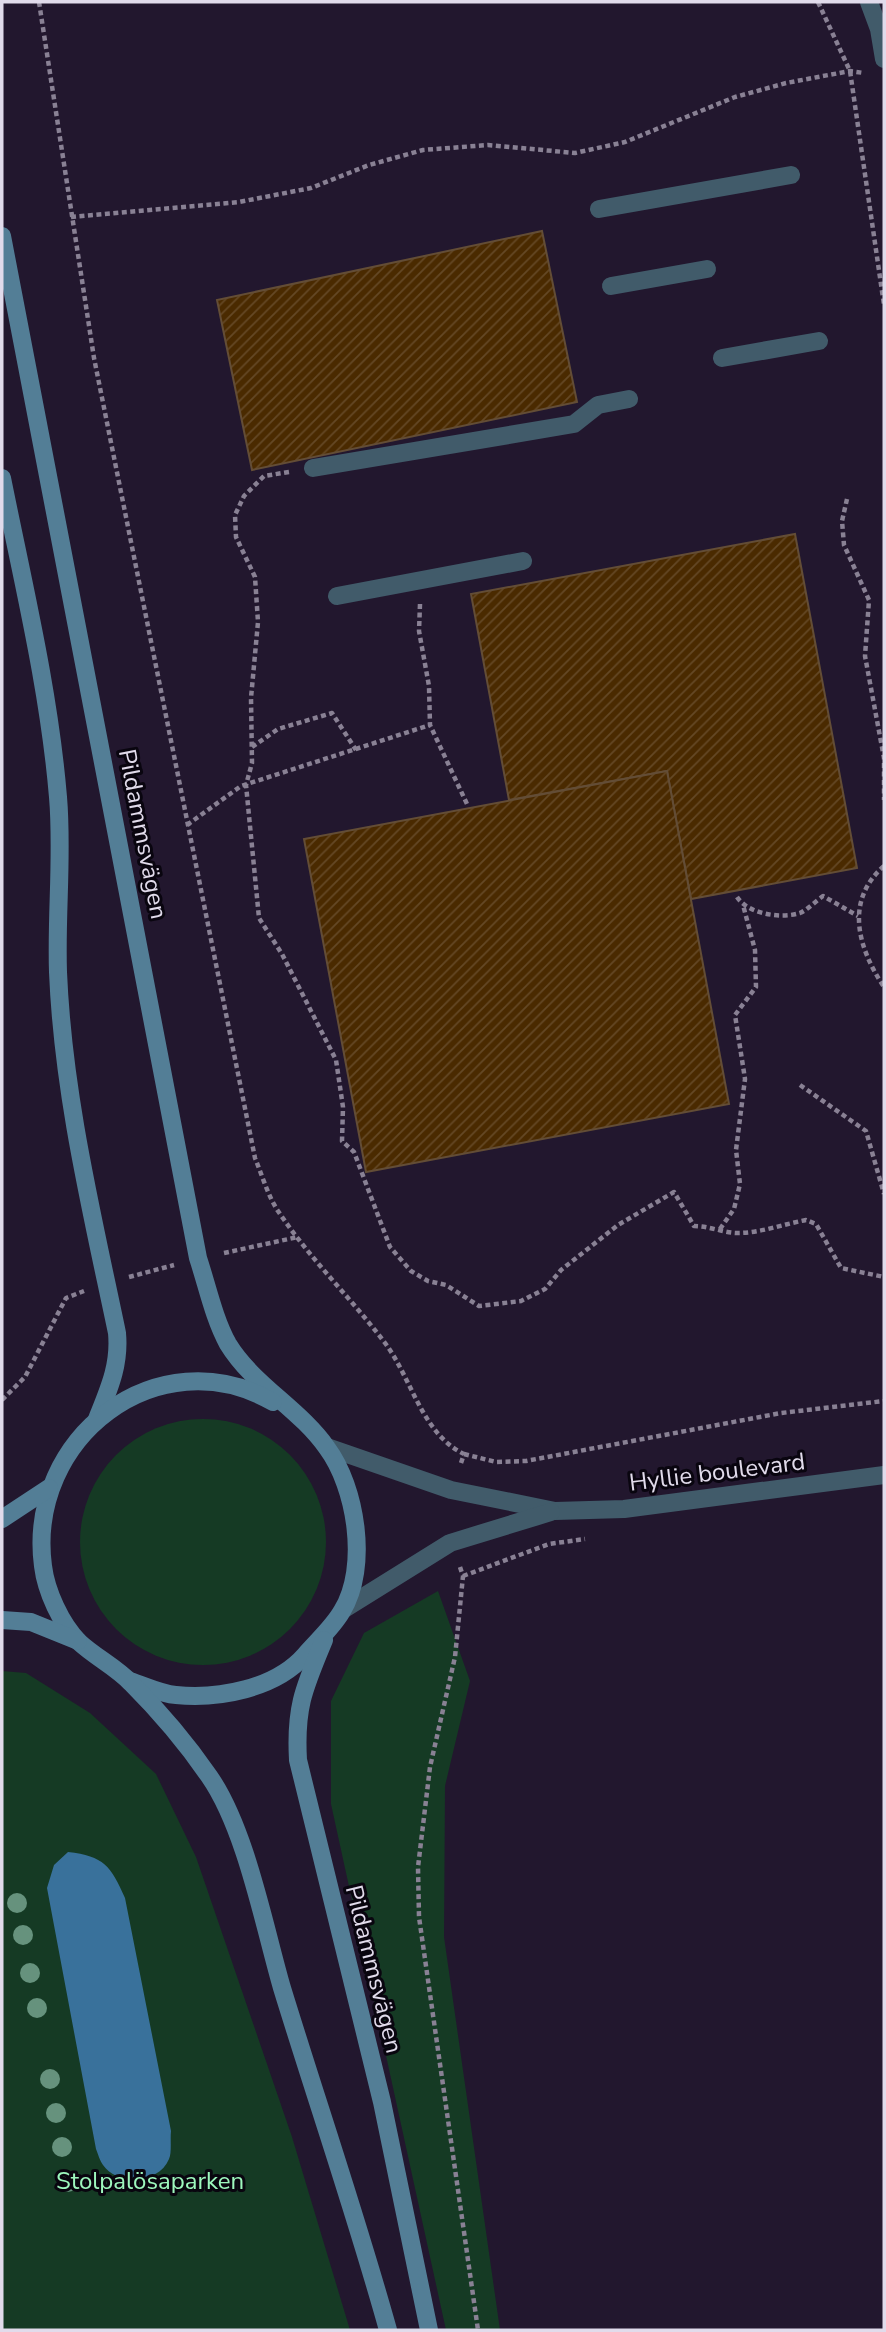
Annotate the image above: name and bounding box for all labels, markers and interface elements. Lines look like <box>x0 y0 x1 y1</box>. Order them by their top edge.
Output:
street label: Pildammsvägen <box>111 746 175 922</box>
street label: Hyllie boulevard <box>627 1445 807 1499</box>
street label: Pildammsvägen <box>338 1882 410 2056</box>
park label: Stolpalösaparken <box>56 2165 244 2197</box>

